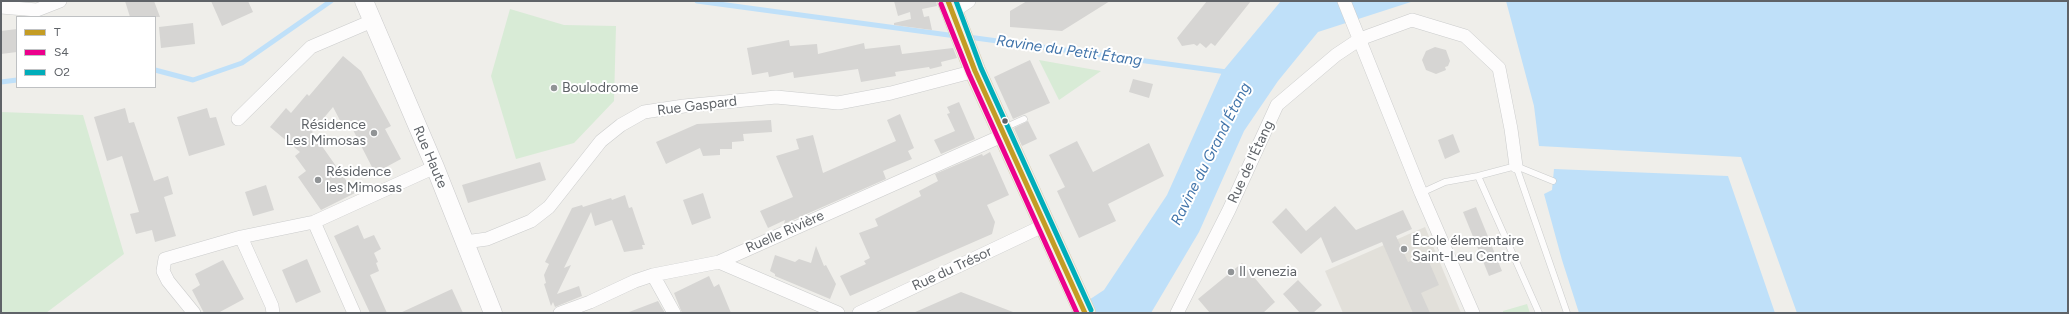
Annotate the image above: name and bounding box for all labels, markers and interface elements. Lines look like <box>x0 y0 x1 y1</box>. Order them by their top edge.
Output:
legend <box>16 16 156 88</box>
text: T <box>54 25 61 39</box>
water label: Ravine du Petit Étang <box>995 32 1143 70</box>
text: S4 <box>54 45 69 59</box>
text: O2 <box>54 65 70 79</box>
place label: Boulodrome <box>562 80 638 96</box>
water label: Ravine du Grand Étang <box>1167 80 1255 228</box>
marker: Boulodrome <box>549 83 559 93</box>
street label: Rue Gaspard <box>656 93 738 119</box>
unlabelled marker <box>1000 116 1010 126</box>
place label: Résidence Les Mimosas <box>286 117 366 150</box>
street label: Rue de l'Étang <box>1224 118 1278 206</box>
street label: Rue Haute <box>409 123 451 191</box>
marker: Résidence Les Mimosas <box>369 128 379 138</box>
place label: Résidence les Mimosas <box>326 164 402 196</box>
marker: Résidence les Mimosas <box>313 175 323 185</box>
street label: Ruelle Rivière <box>743 207 827 257</box>
place label: École élementaire Saint-Leu Centre <box>1412 233 1524 266</box>
street label: Rue du Trésor <box>909 243 995 295</box>
marker: École élementaire Saint-Leu Centre <box>1399 244 1409 254</box>
place label: Il venezia <box>1239 264 1297 280</box>
marker: Il venezia <box>1226 267 1236 277</box>

